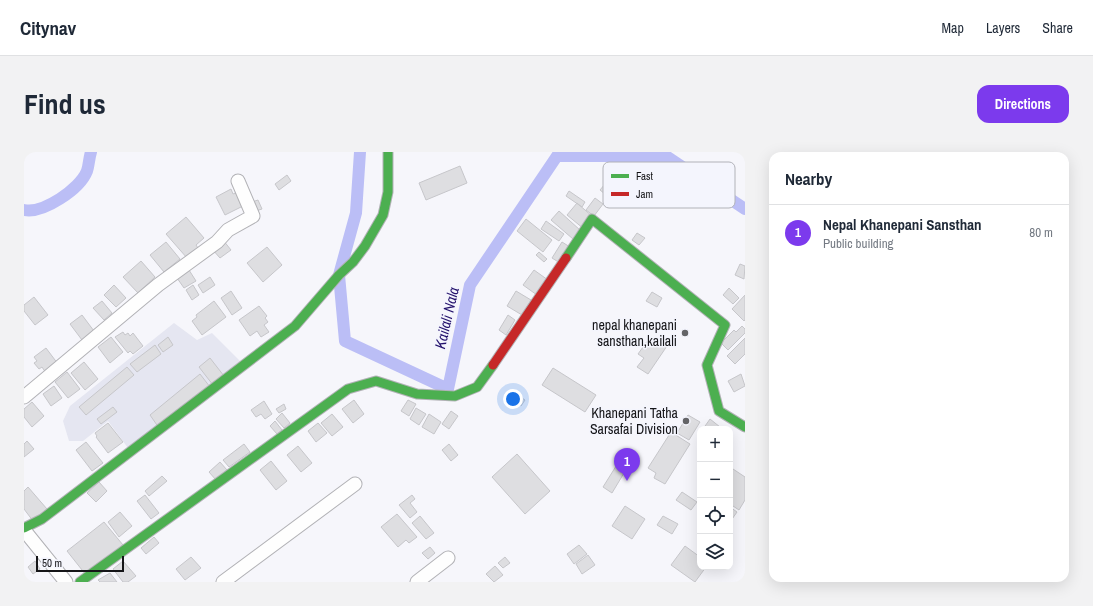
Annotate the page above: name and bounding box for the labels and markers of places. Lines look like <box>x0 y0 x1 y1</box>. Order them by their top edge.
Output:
place label: nepal khanepani sansthan,kailali <box>592 316 677 350</box>
marker: nepal khanepani sansthan,kailali <box>680 328 690 338</box>
place label: Khanepani Tatha Sarsafai Division <box>590 404 679 438</box>
marker: Khanepani Tatha Sarsafai Division <box>681 416 691 426</box>
pin: 1 <box>614 448 640 481</box>

